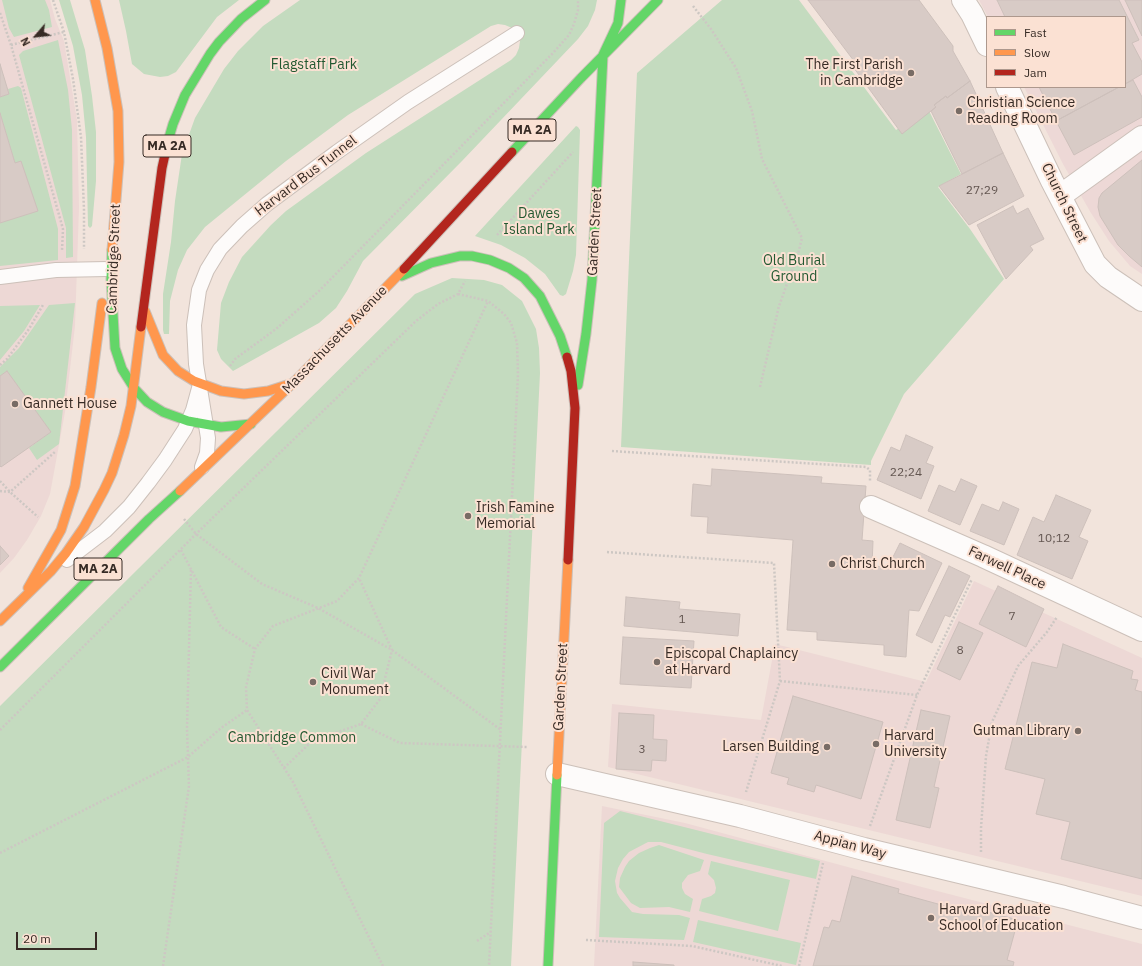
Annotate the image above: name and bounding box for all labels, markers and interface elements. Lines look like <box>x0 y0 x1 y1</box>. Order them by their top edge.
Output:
north arrow <box>16 16 56 56</box>
legend <box>986 16 1126 88</box>
text: Fast <box>1024 25 1047 40</box>
text: N <box>17 35 33 48</box>
text: Slow <box>1024 45 1050 60</box>
park label: Flagstaff Park <box>271 57 357 73</box>
place label: The First Parish in Cambridge <box>805 57 903 90</box>
text: Jam <box>1024 65 1047 80</box>
marker: The First Parish in Cambridge <box>906 68 916 78</box>
place label: Christian Science Reading Room <box>967 95 1075 128</box>
marker: Christian Science Reading Room <box>954 106 964 116</box>
road number: MA 2A <box>508 119 556 141</box>
street label: Harvard Bus Tunnel <box>252 132 360 220</box>
road number: MA 2A <box>143 135 191 157</box>
street label: Church Street <box>1038 161 1090 245</box>
house number: 27;29 <box>966 184 998 198</box>
street label: Garden Street <box>584 188 606 276</box>
street label: Cambridge Street <box>104 204 124 314</box>
park label: Dawes Island Park <box>503 206 575 238</box>
park label: Old Burial Ground <box>763 253 825 286</box>
street label: Massachusetts Avenue <box>279 282 391 398</box>
place label: Gannett House <box>23 396 117 412</box>
marker: Gannett House <box>10 399 20 409</box>
house number: 22;24 <box>890 466 922 480</box>
place label: Irish Famine Memorial <box>476 500 554 532</box>
marker: Irish Famine Memorial <box>463 511 473 521</box>
house number: 10;12 <box>1038 532 1070 546</box>
street label: Farwell Place <box>966 543 1048 593</box>
place label: Christ Church <box>840 556 925 572</box>
road number: MA 2A <box>74 558 122 580</box>
marker: Christ Church <box>827 559 837 569</box>
house number: 7 <box>1008 610 1016 624</box>
house number: 1 <box>678 613 686 627</box>
street label: Garden Street <box>550 643 572 731</box>
house number: 8 <box>956 644 964 658</box>
place label: Episcopal Chaplaincy at Harvard <box>665 646 798 678</box>
marker: Episcopal Chaplaincy at Harvard <box>652 657 662 667</box>
place label: Civil War Monument <box>321 666 389 698</box>
marker: Civil War Monument <box>308 677 318 687</box>
place label: Gutman Library <box>973 723 1070 739</box>
marker: Gutman Library <box>1073 726 1083 736</box>
place label: Harvard University <box>884 728 947 760</box>
park label: Cambridge Common <box>228 730 356 746</box>
place label: Larsen Building <box>722 739 819 755</box>
marker: Harvard University <box>871 739 881 749</box>
marker: Larsen Building <box>822 742 832 752</box>
house number: 3 <box>638 743 646 757</box>
street label: Appian Way <box>812 827 888 863</box>
place label: Harvard Graduate School of Education <box>939 902 1063 934</box>
marker: Harvard Graduate School of Education <box>926 913 936 923</box>
scale bar <box>18 924 99 950</box>
text: 20 m <box>23 931 51 946</box>

